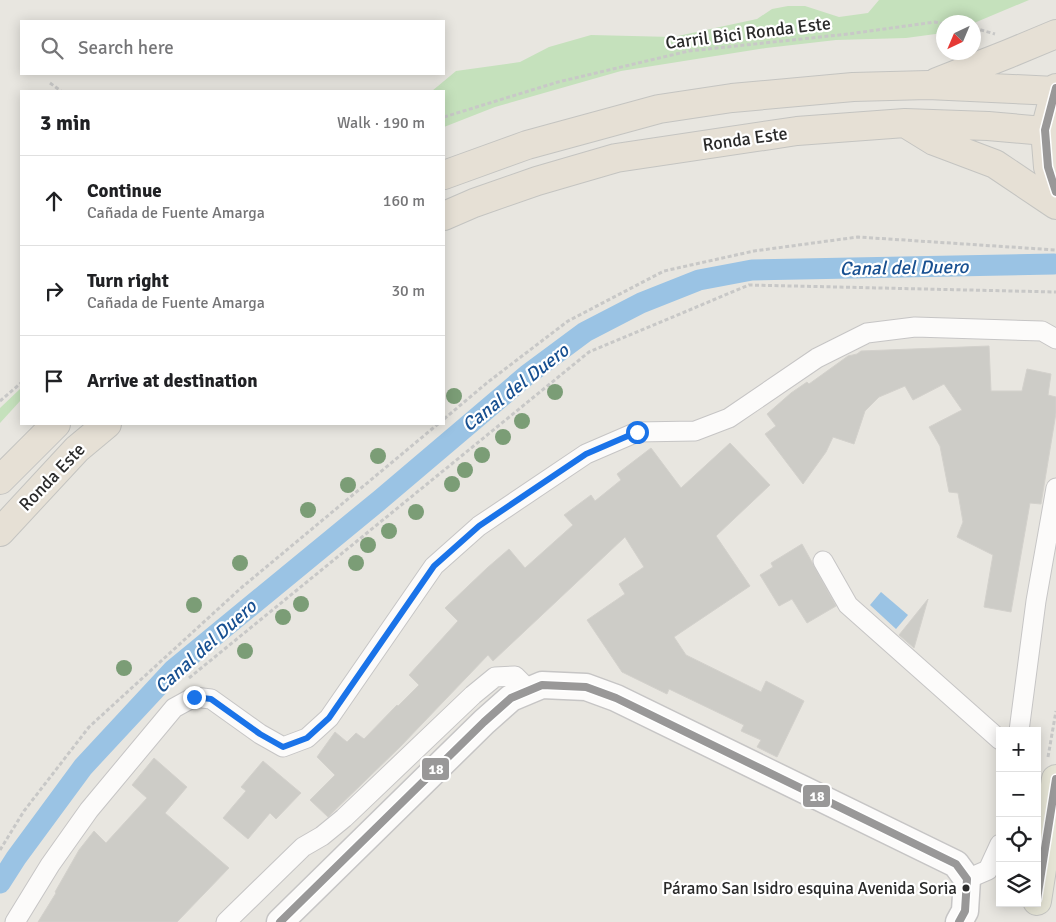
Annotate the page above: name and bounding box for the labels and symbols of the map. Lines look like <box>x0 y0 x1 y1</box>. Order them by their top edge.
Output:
street label: Carril Bici Ronda Este <box>664 12 832 54</box>
north arrow <box>936 15 981 60</box>
street label: Ronda Este <box>701 122 789 156</box>
water label: Canal del Duero <box>839 255 970 281</box>
water label: Canal del Duero <box>457 338 575 437</box>
route start <box>626 421 649 444</box>
street label: Ronda Este <box>14 439 90 515</box>
water label: Canal del Duero <box>150 594 262 699</box>
route end <box>183 686 206 709</box>
line badge: 18 <box>421 757 450 781</box>
text: 18 <box>428 761 444 778</box>
line badge: 18 <box>802 784 831 808</box>
text: 18 <box>809 788 825 805</box>
place label: Páramo San Isidro esquina Avenida Soria <box>663 878 957 899</box>
marker: Páramo San Isidro esquina Avenida Soria <box>961 883 971 893</box>

